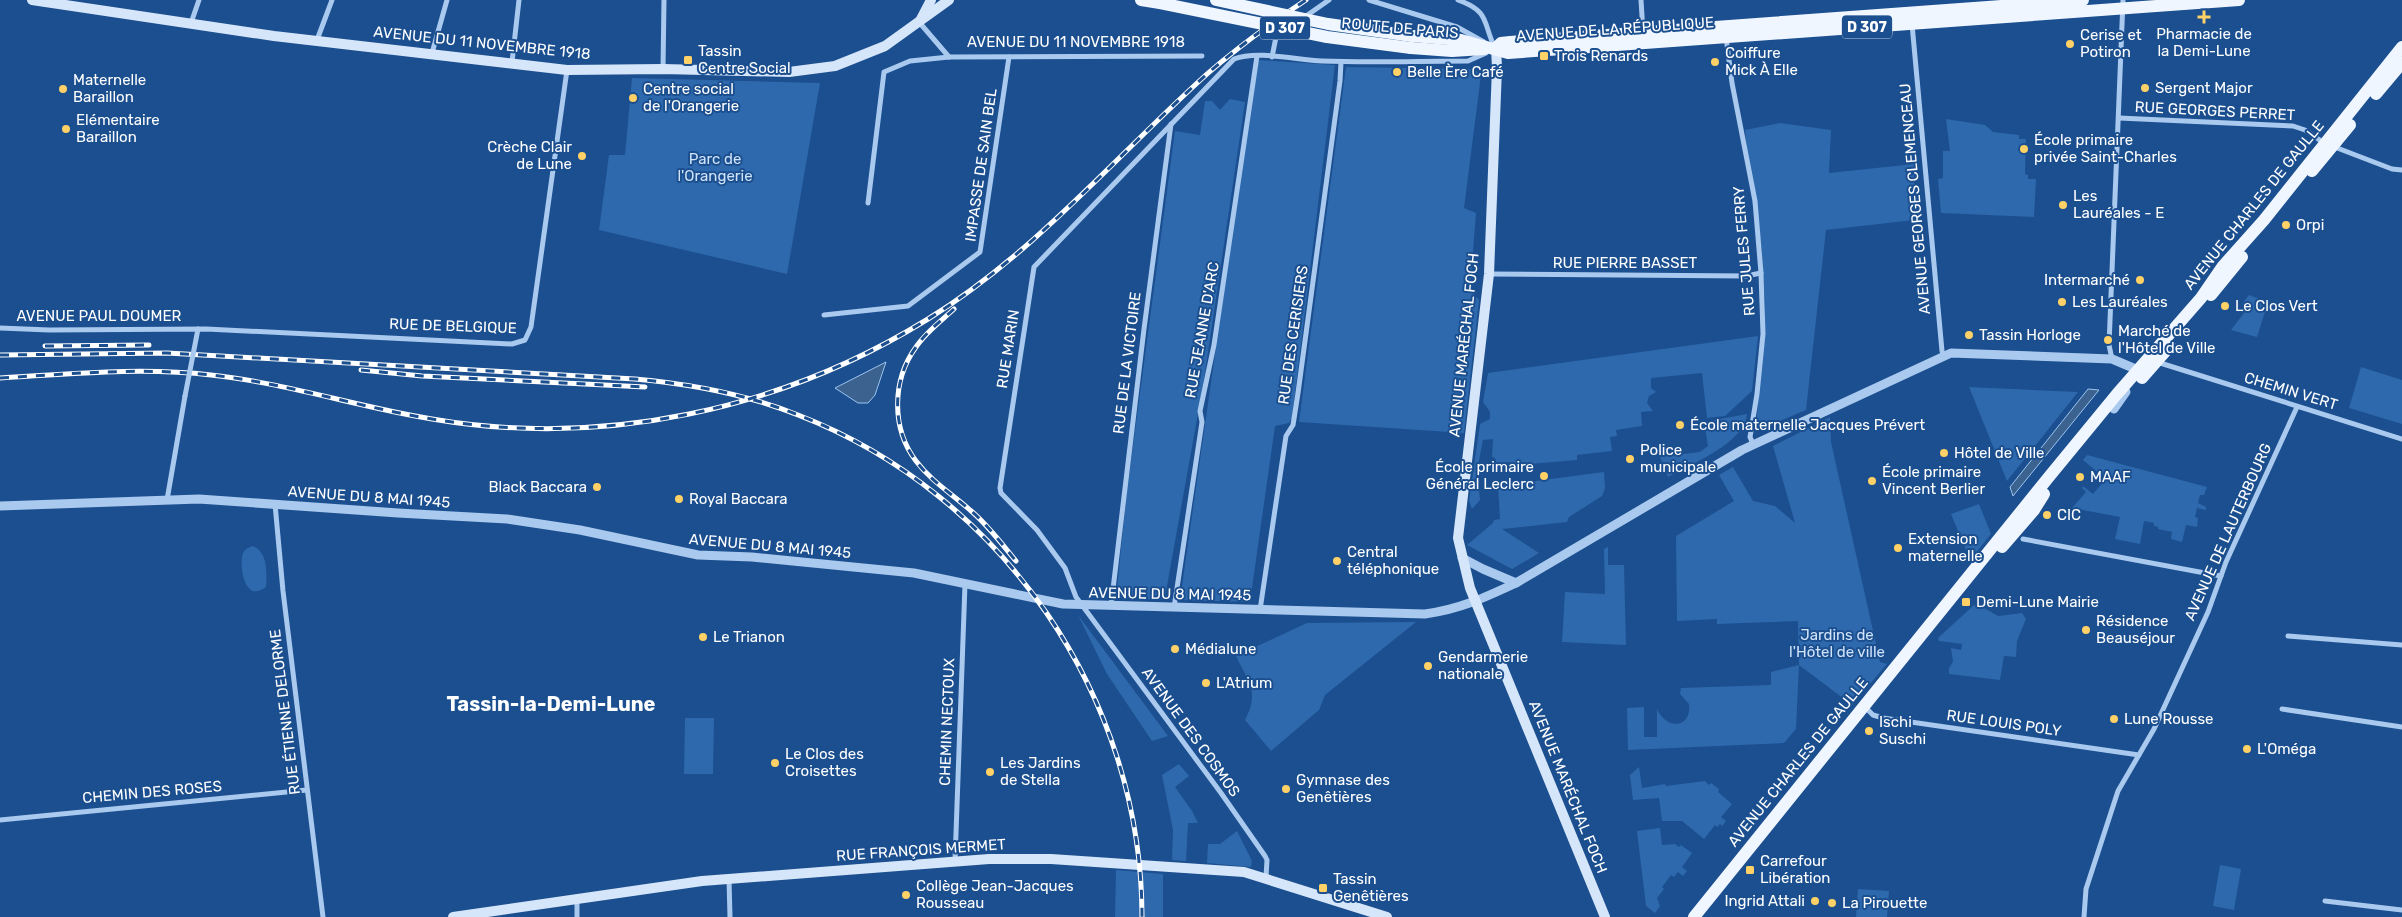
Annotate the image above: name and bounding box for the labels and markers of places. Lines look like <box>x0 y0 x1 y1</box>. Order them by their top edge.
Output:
marker: Pharmacie de la Demi-Lune <box>2198 11 2210 23</box>
place label: Pharmacie de la Demi-Lune <box>2156 25 2252 60</box>
place label: Cerise et Potiron <box>2080 26 2142 61</box>
marker: Cerise et Potiron <box>2064 38 2076 50</box>
place label: Tassin Centre Social <box>698 42 791 77</box>
place label: Coiffure Mick À Elle <box>1725 44 1798 79</box>
place label: Trois Renards <box>1554 47 1649 65</box>
marker: Trois Renards <box>1538 50 1550 62</box>
marker: Tassin Centre Social <box>682 54 694 66</box>
marker: Coiffure Mick À Elle <box>1709 56 1721 68</box>
place label: Belle Ère Café <box>1407 63 1504 81</box>
marker: Belle Ère Café <box>1391 66 1403 78</box>
place label: Maternelle Baraillon <box>73 71 146 106</box>
place label: Sergent Major <box>2155 79 2253 97</box>
place label: Centre social de l'Orangerie <box>643 80 739 115</box>
marker: Sergent Major <box>2139 82 2151 94</box>
marker: Maternelle Baraillon <box>57 83 69 95</box>
marker: Centre social de l'Orangerie <box>627 92 639 104</box>
place label: Elémentaire Baraillon <box>76 111 160 146</box>
marker: Elémentaire Baraillon <box>60 123 72 135</box>
place label: École primaire privée Saint-Charles <box>2034 131 2177 166</box>
place label: Crèche Clair de Lune <box>487 138 572 173</box>
marker: École primaire privée Saint-Charles <box>2018 143 2030 155</box>
marker: Crèche Clair de Lune <box>576 150 588 162</box>
place label: Les Lauréales - E <box>2073 187 2164 222</box>
marker: Les Lauréales - E <box>2057 199 2069 211</box>
place label: Orpi <box>2296 216 2324 234</box>
marker: Orpi <box>2280 219 2292 231</box>
place label: Intermarché <box>2044 271 2130 289</box>
marker: Intermarché <box>2134 274 2146 286</box>
place label: Les Lauréales <box>2072 293 2168 311</box>
marker: Les Lauréales <box>2056 296 2068 308</box>
place label: Le Clos Vert <box>2235 297 2318 315</box>
marker: Le Clos Vert <box>2219 300 2231 312</box>
place label: Marché de l'Hôtel de Ville <box>2118 322 2215 357</box>
place label: Tassin Horloge <box>1979 326 2081 344</box>
marker: Tassin Horloge <box>1963 329 1975 341</box>
marker: Marché de l'Hôtel de Ville <box>2102 334 2114 346</box>
place label: École maternelle Jacques Prévert <box>1690 416 1925 434</box>
marker: École maternelle Jacques Prévert <box>1674 419 1686 431</box>
place label: Police municipale <box>1640 441 1716 476</box>
place label: Hôtel de Ville <box>1954 444 2045 462</box>
marker: Hôtel de Ville <box>1938 447 1950 459</box>
marker: Police municipale <box>1624 453 1636 465</box>
place label: École primaire Général Leclerc <box>1426 458 1534 493</box>
place label: École primaire Vincent Berlier <box>1882 463 1985 498</box>
place label: MAAF <box>2090 468 2131 486</box>
marker: École primaire Général Leclerc <box>1538 470 1550 482</box>
marker: MAAF <box>2074 471 2086 483</box>
marker: École primaire Vincent Berlier <box>1866 475 1878 487</box>
place label: Black Baccara <box>489 478 587 496</box>
marker: Black Baccara <box>591 481 603 493</box>
place label: Royal Baccara <box>689 490 788 508</box>
marker: Royal Baccara <box>673 493 685 505</box>
place label: CIC <box>2057 506 2081 524</box>
marker: CIC <box>2041 509 2053 521</box>
place label: Extension maternelle <box>1908 530 1983 565</box>
marker: Extension maternelle <box>1892 542 1904 554</box>
place label: Central téléphonique <box>1347 543 1439 578</box>
marker: Central téléphonique <box>1331 555 1343 567</box>
place label: Demi-Lune Mairie <box>1976 593 2099 611</box>
marker: Demi-Lune Mairie <box>1960 596 1972 608</box>
place label: Résidence Beauséjour <box>2096 612 2175 647</box>
marker: Résidence Beauséjour <box>2080 624 2092 636</box>
place label: Le Trianon <box>713 628 785 646</box>
marker: Le Trianon <box>697 631 709 643</box>
place label: Médialune <box>1185 640 1256 658</box>
marker: Médialune <box>1169 643 1181 655</box>
place label: Gendarmerie nationale <box>1438 648 1528 683</box>
marker: Gendarmerie nationale <box>1422 660 1434 672</box>
place label: L'Atrium <box>1216 674 1272 692</box>
marker: L'Atrium <box>1200 677 1212 689</box>
place label: Lune Rousse <box>2124 710 2213 728</box>
place label: Ischi Suschi <box>1879 713 1926 748</box>
marker: Lune Rousse <box>2108 713 2120 725</box>
marker: Ischi Suschi <box>1863 725 1875 737</box>
place label: L'Oméga <box>2257 740 2316 758</box>
marker: L'Oméga <box>2241 743 2253 755</box>
place label: Le Clos des Croisettes <box>785 745 864 780</box>
place label: Les Jardins de Stella <box>1000 754 1081 789</box>
marker: Le Clos des Croisettes <box>769 757 781 769</box>
marker: Les Jardins de Stella <box>984 766 996 778</box>
place label: Gymnase des Genêtières <box>1296 771 1390 806</box>
marker: Gymnase des Genêtières <box>1280 783 1292 795</box>
place label: Carrefour Libération <box>1760 852 1830 887</box>
marker: Carrefour Libération <box>1744 864 1756 876</box>
place label: Tassin Genêtières <box>1333 870 1409 905</box>
place label: Collège Jean-Jacques Rousseau <box>916 877 1074 912</box>
marker: Tassin Genêtières <box>1317 882 1329 894</box>
marker: Collège Jean-Jacques Rousseau <box>900 889 912 901</box>
place label: Ingrid Attali <box>1724 892 1805 910</box>
place label: La Pirouette <box>1842 894 1927 912</box>
marker: Ingrid Attali <box>1809 895 1821 907</box>
marker: La Pirouette <box>1826 897 1838 909</box>

